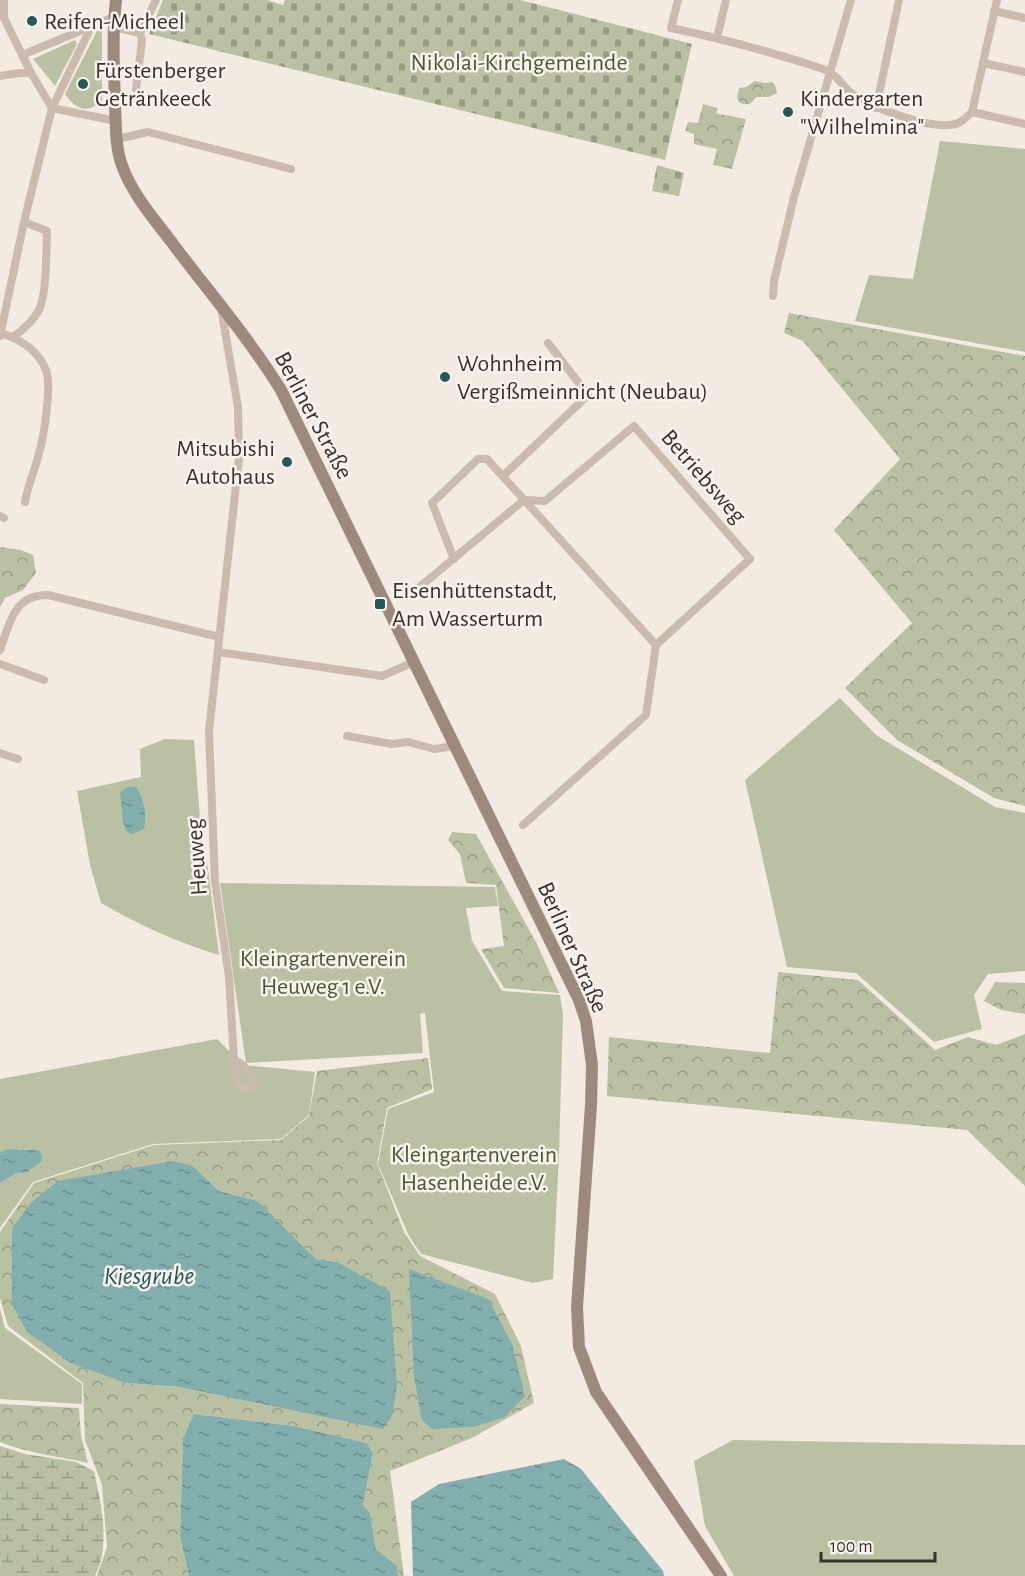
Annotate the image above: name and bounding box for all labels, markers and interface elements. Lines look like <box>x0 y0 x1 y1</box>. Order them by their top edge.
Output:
place label: Reifen-Micheel <box>44 10 185 34</box>
marker: Reifen-Micheel <box>25 14 39 28</box>
park label: Nikolai-Kirchgemeinde <box>410 51 628 75</box>
place label: Fürstenberger Getränkeeck <box>95 59 226 111</box>
marker: Fürstenberger Getränkeeck <box>76 77 90 91</box>
place label: Kindergarten "Wilhelmina" <box>800 87 924 139</box>
marker: Kindergarten "Wilhelmina" <box>781 105 795 119</box>
street label: Berliner Straße <box>270 348 357 483</box>
place label: Wohnheim Vergißmeinnicht (Neubau) <box>457 352 708 404</box>
marker: Wohnheim Vergißmeinnicht (Neubau) <box>438 370 452 384</box>
street label: Betriebsweg <box>656 425 750 528</box>
place label: Mitsubishi Autohaus <box>176 437 275 489</box>
marker: Mitsubishi Autohaus <box>280 455 294 469</box>
place label: Eisenhüttenstadt, Am Wasserturm <box>392 579 557 631</box>
marker: Eisenhüttenstadt, Am Wasserturm <box>373 597 387 611</box>
street label: Heuweg <box>182 817 212 896</box>
street label: Berliner Straße <box>533 878 612 1016</box>
park label: Kleingartenverein Heuweg 1 e.V. <box>240 947 406 999</box>
park label: Kleingartenverein Hasenheide e.V. <box>391 1143 557 1195</box>
water label: Kiesgrube <box>104 1263 195 1289</box>
scale bar <box>821 1525 935 1563</box>
text: 100 m <box>830 1538 873 1556</box>

